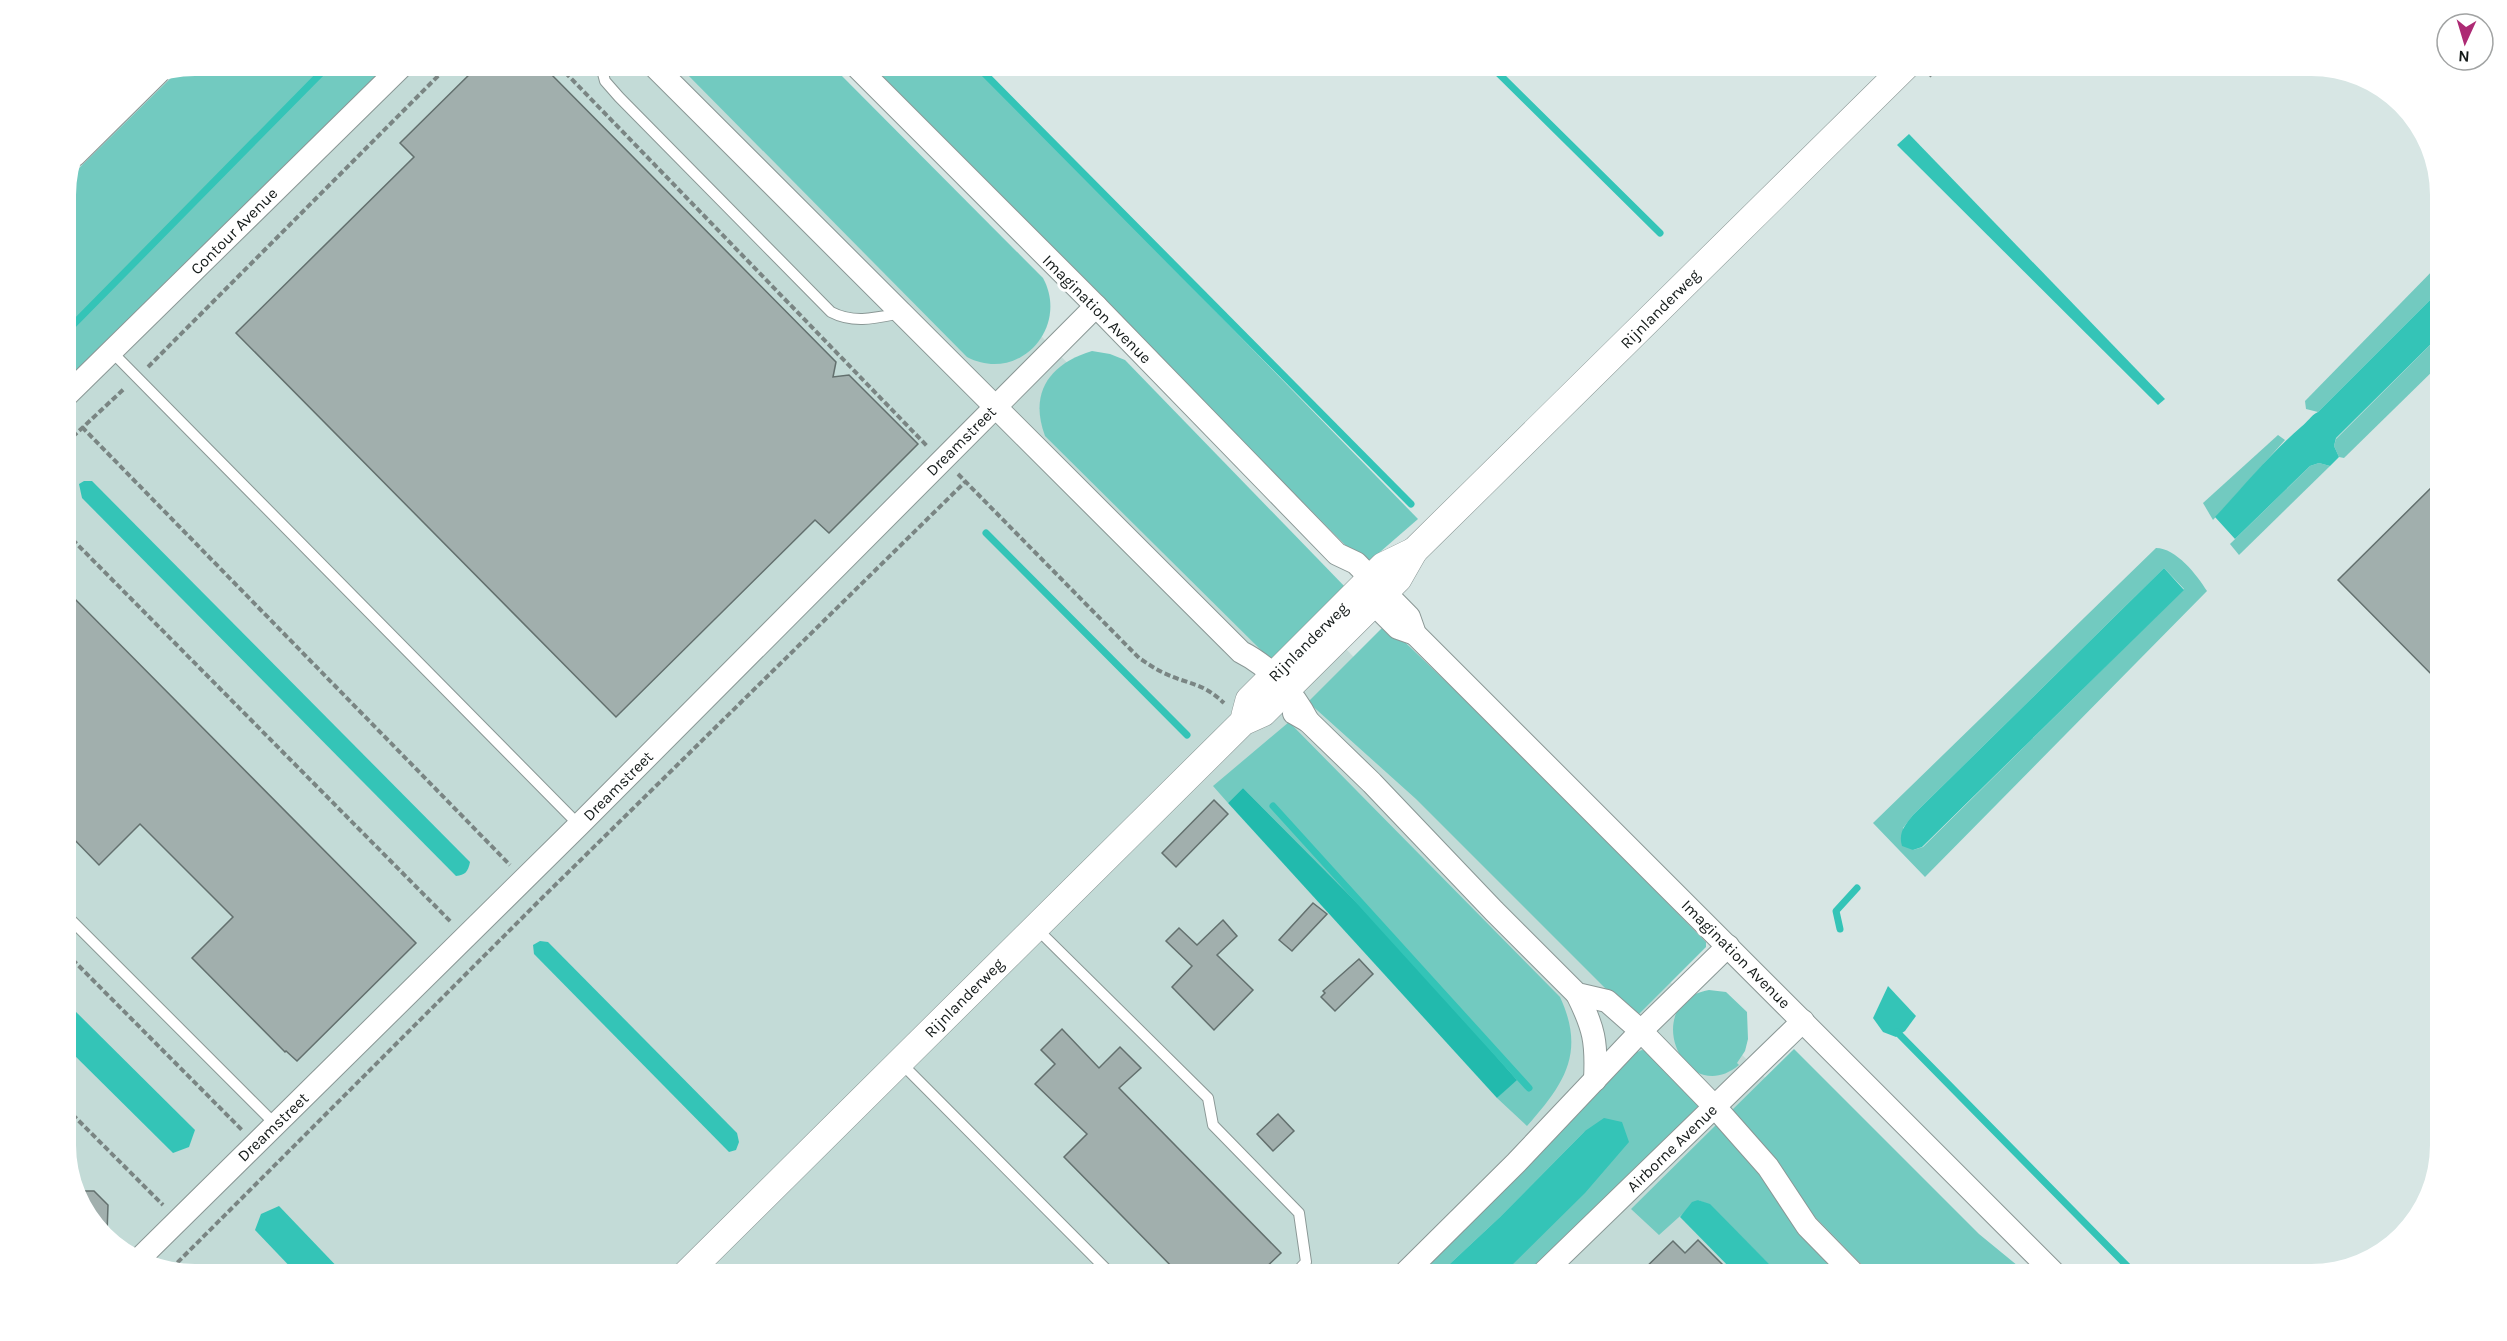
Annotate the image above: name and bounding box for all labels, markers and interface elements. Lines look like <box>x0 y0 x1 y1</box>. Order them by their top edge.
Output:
north arrow <box>2435 12 2495 72</box>
text: N <box>2458 47 2470 66</box>
street label: Contour Avenue <box>187 184 281 278</box>
street label: Imagination Avenue <box>1039 251 1155 367</box>
street label: Rijnlanderweg <box>1616 265 1704 353</box>
street label: Dreamstreet <box>922 402 1000 480</box>
street label: Rijnlanderweg <box>1264 598 1352 686</box>
street label: Dreamstreet <box>579 747 657 825</box>
street label: Imagination Avenue <box>1678 896 1794 1012</box>
street label: Rijnlanderweg <box>920 954 1008 1042</box>
street label: Dreamstreet <box>234 1089 312 1165</box>
street label: Airborne Avenue <box>1623 1100 1721 1196</box>

